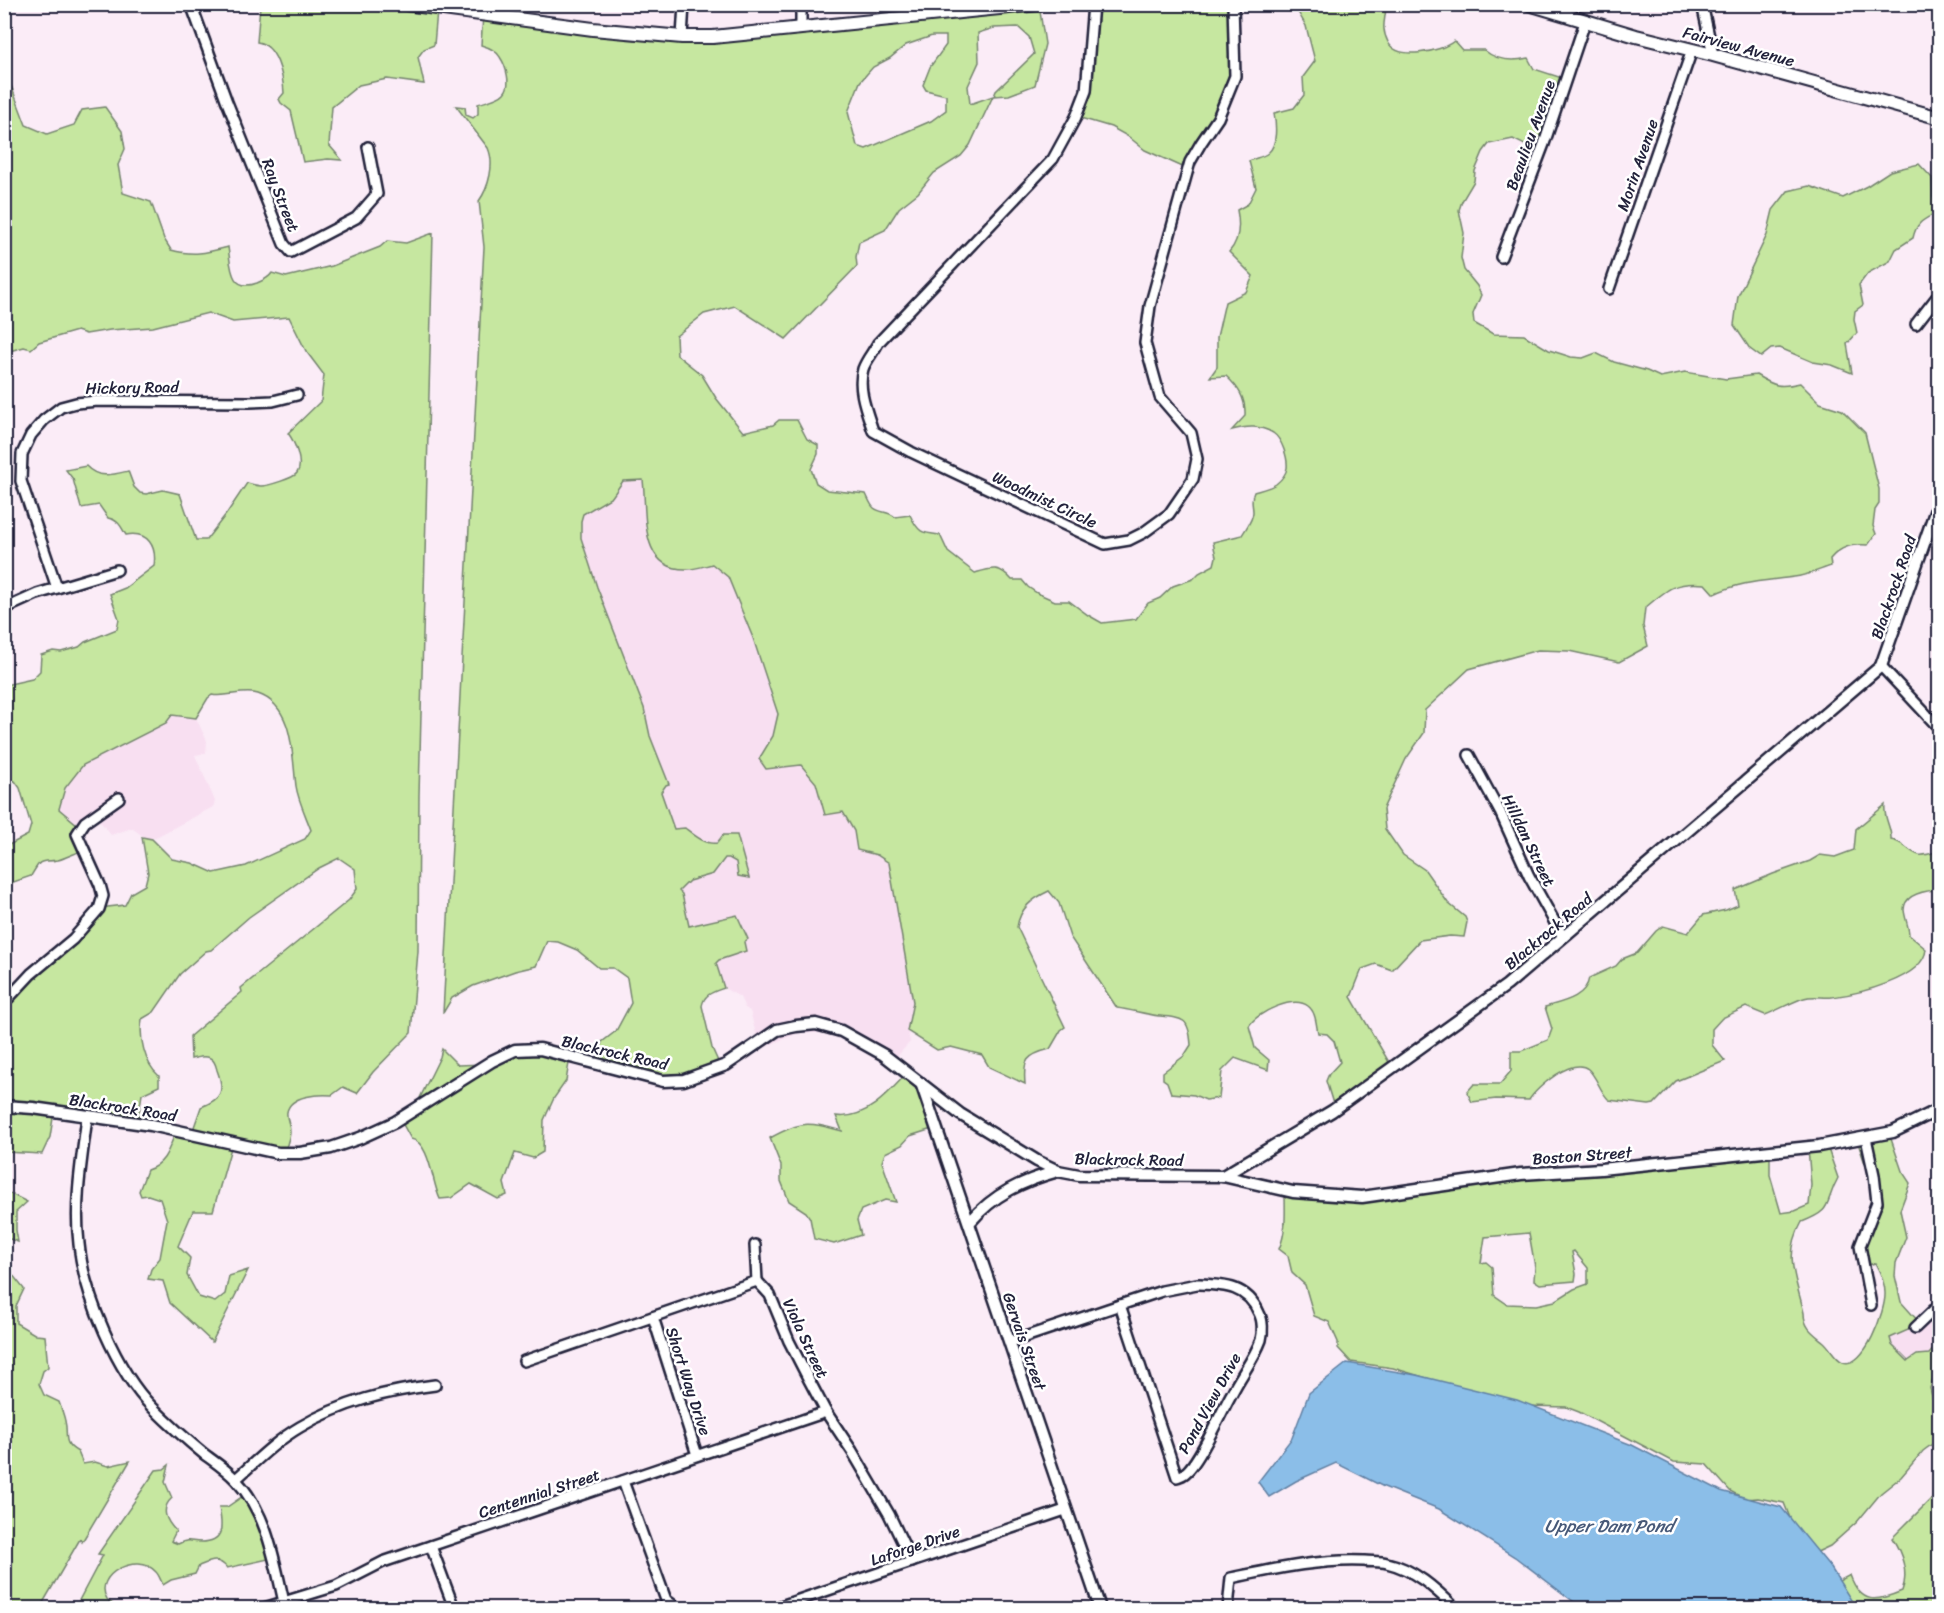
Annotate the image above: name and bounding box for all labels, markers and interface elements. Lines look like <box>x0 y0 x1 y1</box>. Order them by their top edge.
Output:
street label: Fairview Avenue <box>1680 18 1798 75</box>
street label: Beaulieu Avenue <box>1497 75 1564 195</box>
street label: Morin Avenue <box>1608 115 1667 215</box>
street label: Ray Street <box>253 154 308 236</box>
street label: Hickory Road <box>85 372 181 403</box>
street label: Woodmist Circle <box>987 462 1102 537</box>
street label: Blackrock Road <box>1862 530 1925 643</box>
street label: Hilldan Street <box>1493 789 1564 892</box>
street label: Blackrock Road <box>1497 884 1600 977</box>
street label: Blackrock Road <box>559 1026 673 1079</box>
street label: Blackrock Road <box>67 1085 180 1131</box>
street label: Boston Street <box>1531 1138 1633 1173</box>
street label: Blackrock Road <box>1074 1144 1185 1175</box>
street label: Gervais Street <box>994 1288 1055 1395</box>
street label: Viola Street <box>774 1293 837 1383</box>
street label: Short Way Drive <box>657 1323 720 1439</box>
street label: Pond View Drive <box>1170 1347 1249 1459</box>
street label: Centennial Street <box>475 1460 604 1527</box>
water label: Upper Dam Pond <box>1544 1510 1678 1542</box>
street label: Laforge Drive <box>866 1517 964 1574</box>

